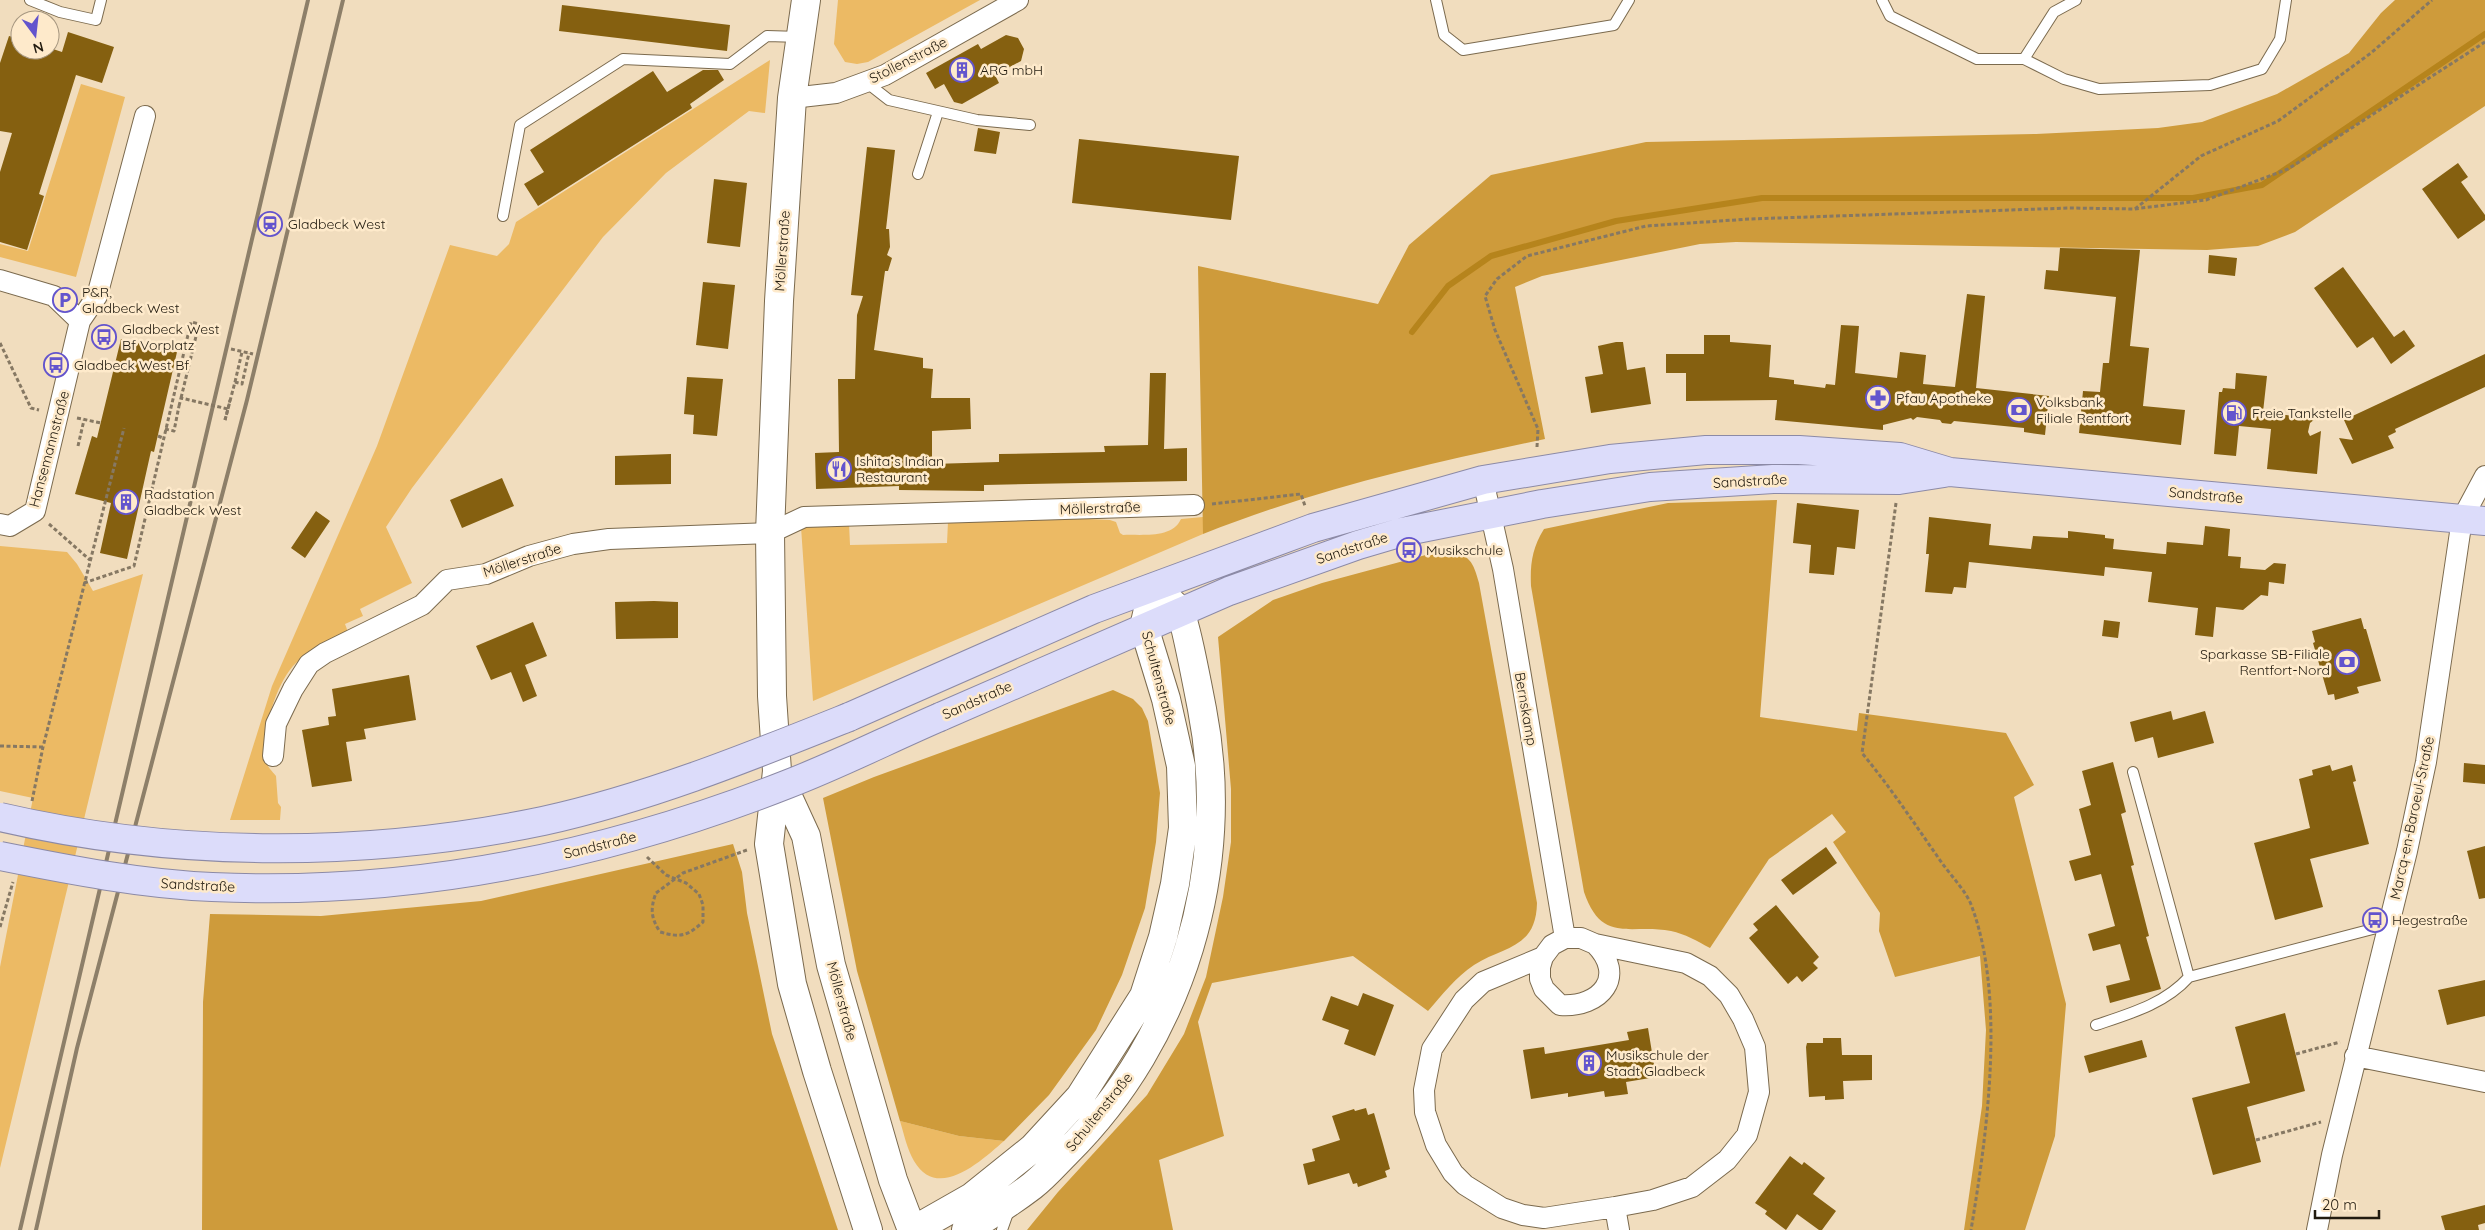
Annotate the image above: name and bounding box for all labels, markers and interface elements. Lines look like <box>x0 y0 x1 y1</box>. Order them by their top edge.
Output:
north arrow <box>10 10 60 60</box>
street label: Stollenstraße <box>866 33 950 87</box>
text: N <box>31 38 46 58</box>
building icon: ARG mbH <box>949 57 975 83</box>
place label: ARG mbH <box>980 61 1043 79</box>
street label: Möllerstraße <box>770 210 794 292</box>
station icon: Gladbeck West <box>257 211 283 237</box>
place label: Gladbeck West <box>288 215 386 233</box>
place label: P&R, Gladbeck West <box>82 283 180 317</box>
parking icon: P&R, Gladbeck West <box>52 287 78 313</box>
place label: Gladbeck West Bf Vorplatz <box>122 320 220 354</box>
bus stop icon: Gladbeck West Bf Vorplatz <box>91 324 117 350</box>
bus stop icon: Gladbeck West Bf <box>43 352 69 378</box>
place label: Gladbeck West Bf <box>74 356 189 374</box>
pharmacy icon: Pfau Apotheke <box>1865 385 1891 411</box>
street label: Hansemannstraße <box>25 389 73 509</box>
place label: Pfau Apotheke <box>1896 389 1991 407</box>
place label: Volksbank Filiale Rentfort <box>2036 393 2130 427</box>
bank icon: Volksbank Filiale Rentfort <box>2006 397 2032 423</box>
fuel station icon: Freie Tankstelle <box>2221 400 2247 426</box>
place label: Freie Tankstelle <box>2252 404 2352 422</box>
place label: Ishita´s Indian Restaurant <box>856 452 944 486</box>
restaurant icon: Ishita´s Indian Restaurant <box>826 456 852 482</box>
street label: Sandstraße <box>1712 470 1788 492</box>
street label: Sandstraße <box>2168 483 2244 507</box>
place label: Radstation Gladbeck West <box>144 485 242 519</box>
building icon: Radstation Gladbeck West <box>113 489 139 515</box>
street label: Möllerstraße <box>1059 498 1141 518</box>
street label: Sandstraße <box>1314 528 1390 568</box>
bus stop icon: Musikschule <box>1396 537 1422 563</box>
street label: Möllerstraße <box>481 539 563 581</box>
place label: Musikschule <box>1426 541 1503 559</box>
street label: Schultenstraße <box>1138 629 1180 727</box>
place label: Sparkasse SB-Filiale Rentfort-Nord <box>2200 645 2330 679</box>
bank icon: Sparkasse SB-Filiale Rentfort-Nord <box>2334 649 2360 675</box>
street label: Bernskamp <box>1511 671 1541 747</box>
street label: Sandstraße <box>939 677 1015 723</box>
street label: Marcq-en-Baroeul-Straße <box>2386 735 2438 901</box>
street label: Sandstraße <box>562 827 638 863</box>
street label: Sandstraße <box>160 874 236 896</box>
bus stop icon: Hegestraße <box>2362 907 2388 933</box>
place label: Hegestraße <box>2392 911 2468 929</box>
street label: Möllerstraße <box>823 960 861 1043</box>
place label: Musikschule der Stadt Gladbeck <box>1606 1046 1709 1080</box>
building icon: Musikschule der Stadt Gladbeck <box>1576 1050 1602 1076</box>
street label: Schultenstraße <box>1062 1069 1136 1155</box>
scale bar <box>2315 1188 2379 1220</box>
text: 20 m <box>2322 1195 2357 1214</box>

